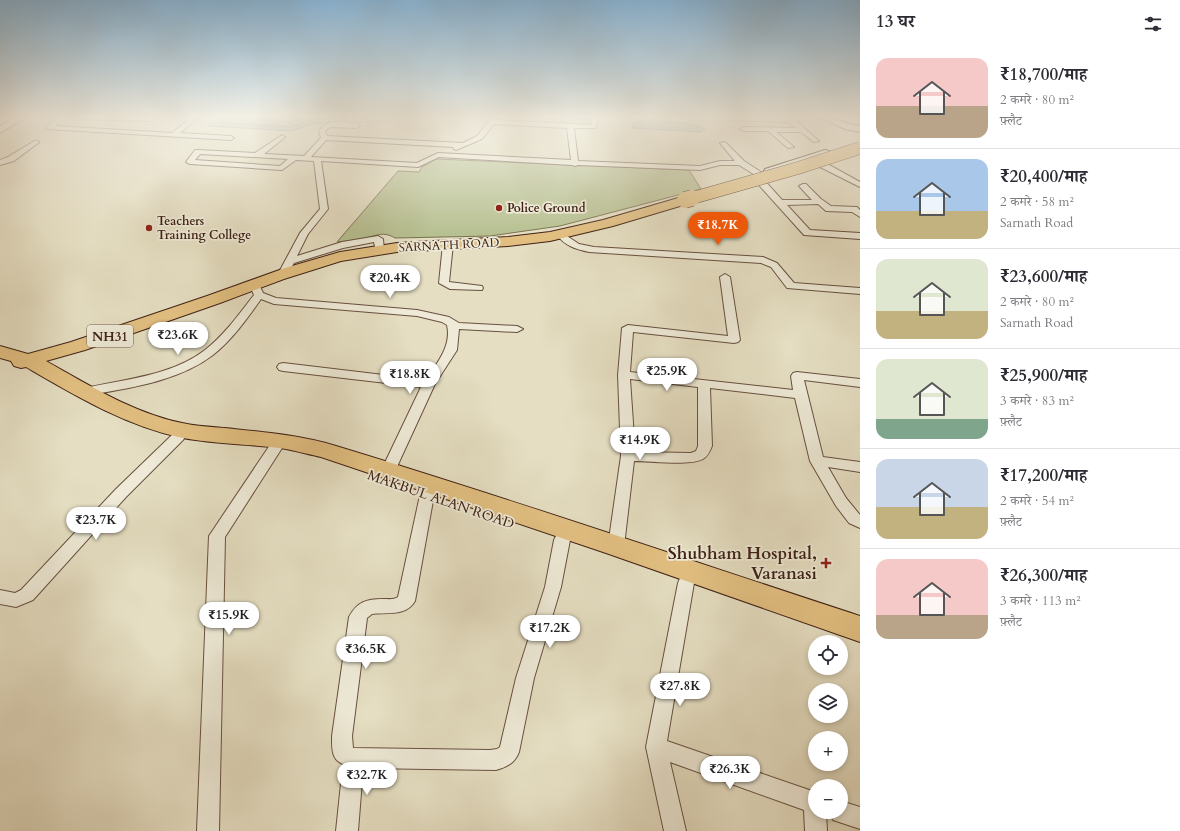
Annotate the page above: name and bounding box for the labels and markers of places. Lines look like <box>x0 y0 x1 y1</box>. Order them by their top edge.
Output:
place label: Police Ground <box>507 200 586 216</box>
marker: Police Ground <box>494 203 504 213</box>
pin: ₹18.7K <box>685 212 751 246</box>
place label: Teachers Training College <box>157 213 251 243</box>
marker: Teachers Training College <box>144 223 154 233</box>
pin: ₹20.4K <box>357 265 423 299</box>
pin: ₹23.6K <box>145 322 211 356</box>
pin: ₹25.9K <box>634 358 700 392</box>
pin: ₹18.8K <box>377 361 443 395</box>
pin: ₹14.9K <box>607 427 673 461</box>
pin: ₹23.7K <box>63 507 129 541</box>
place label: Shubham Hospital, Varanasi <box>668 542 817 585</box>
marker: Shubham Hospital, Varanasi <box>820 557 832 569</box>
pin: ₹15.9K <box>196 602 262 636</box>
pin: ₹17.2K <box>517 615 583 649</box>
pin: ₹36.5K <box>333 636 399 670</box>
pin: ₹27.8K <box>647 673 713 707</box>
pin: ₹26.3K <box>697 756 763 790</box>
pin: ₹32.7K <box>334 762 400 796</box>

